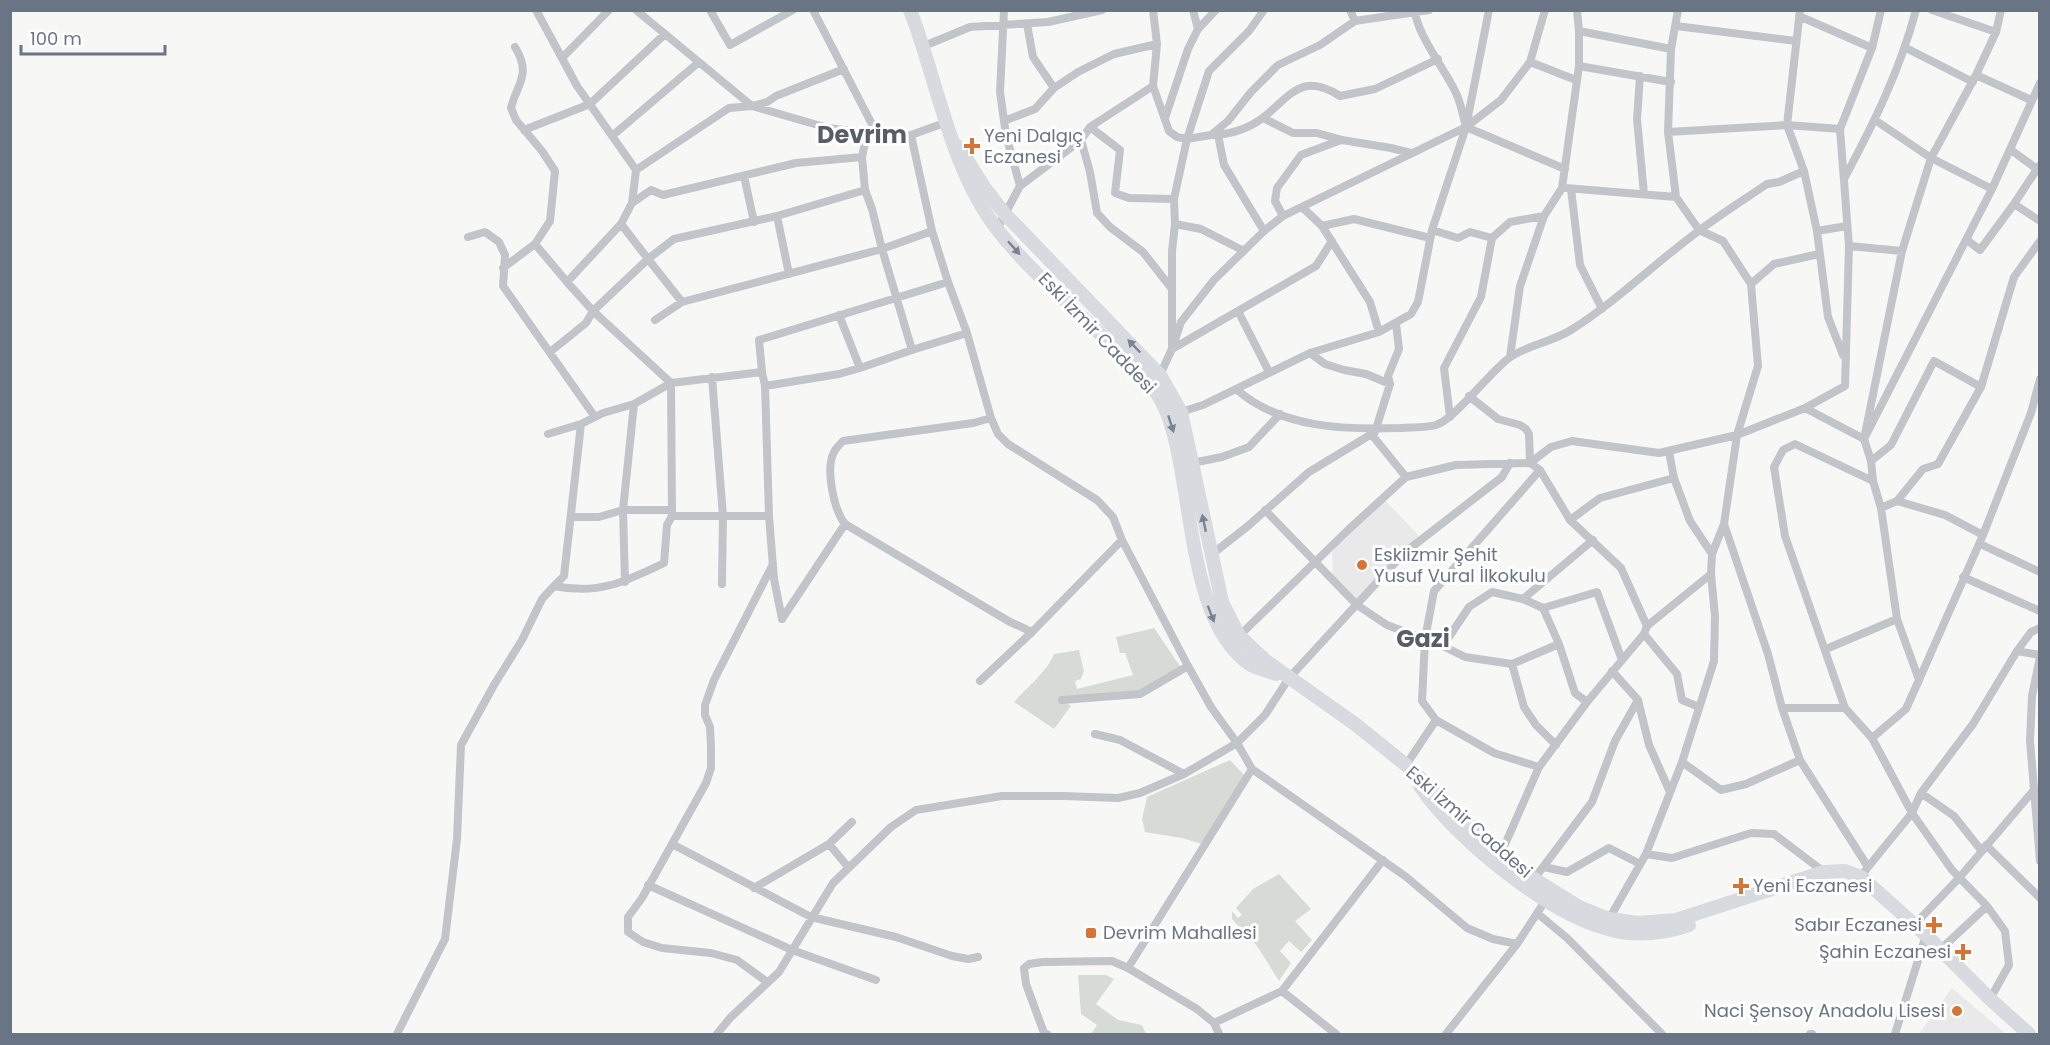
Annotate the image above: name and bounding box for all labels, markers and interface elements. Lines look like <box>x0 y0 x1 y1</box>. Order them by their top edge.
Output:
scale bar <box>21 18 165 56</box>
text: 100 m <box>30 26 82 51</box>
district label: Devrim <box>817 118 907 151</box>
place label: Yeni Dalgıç Eczanesi <box>984 123 1083 169</box>
marker: Yeni Dalgıç Eczanesi <box>965 139 979 153</box>
one-way arrow <box>1007 241 1021 256</box>
street label: Eski İzmir Caddesi <box>1033 267 1162 399</box>
one-way arrow <box>1128 339 1141 354</box>
one-way arrow <box>1166 415 1176 433</box>
one-way arrow <box>1199 513 1208 532</box>
place label: Eskiizmir Şehit Yusuf Vural İlkokulu <box>1374 542 1546 588</box>
marker: Eskiizmir Şehit Yusuf Vural İlkokulu <box>1355 558 1369 572</box>
one-way arrow <box>1207 605 1217 623</box>
district label: Gazi <box>1396 622 1450 655</box>
street label: Eski İzmir Caddesi <box>1401 760 1538 883</box>
place label: Yeni Eczanesi <box>1753 873 1872 898</box>
marker: Yeni Eczanesi <box>1734 879 1748 893</box>
place label: Sabır Eczanesi <box>1794 912 1922 937</box>
marker: Sabır Eczanesi <box>1927 918 1941 932</box>
place label: Devrim Mahallesi <box>1103 920 1257 945</box>
marker: Devrim Mahallesi <box>1084 926 1098 940</box>
place label: Şahin Eczanesi <box>1819 939 1951 964</box>
marker: Şahin Eczanesi <box>1956 945 1970 959</box>
place label: Naci Şensoy Anadolu Lisesi <box>1704 998 1945 1023</box>
marker: Naci Şensoy Anadolu Lisesi <box>1950 1004 1964 1018</box>

